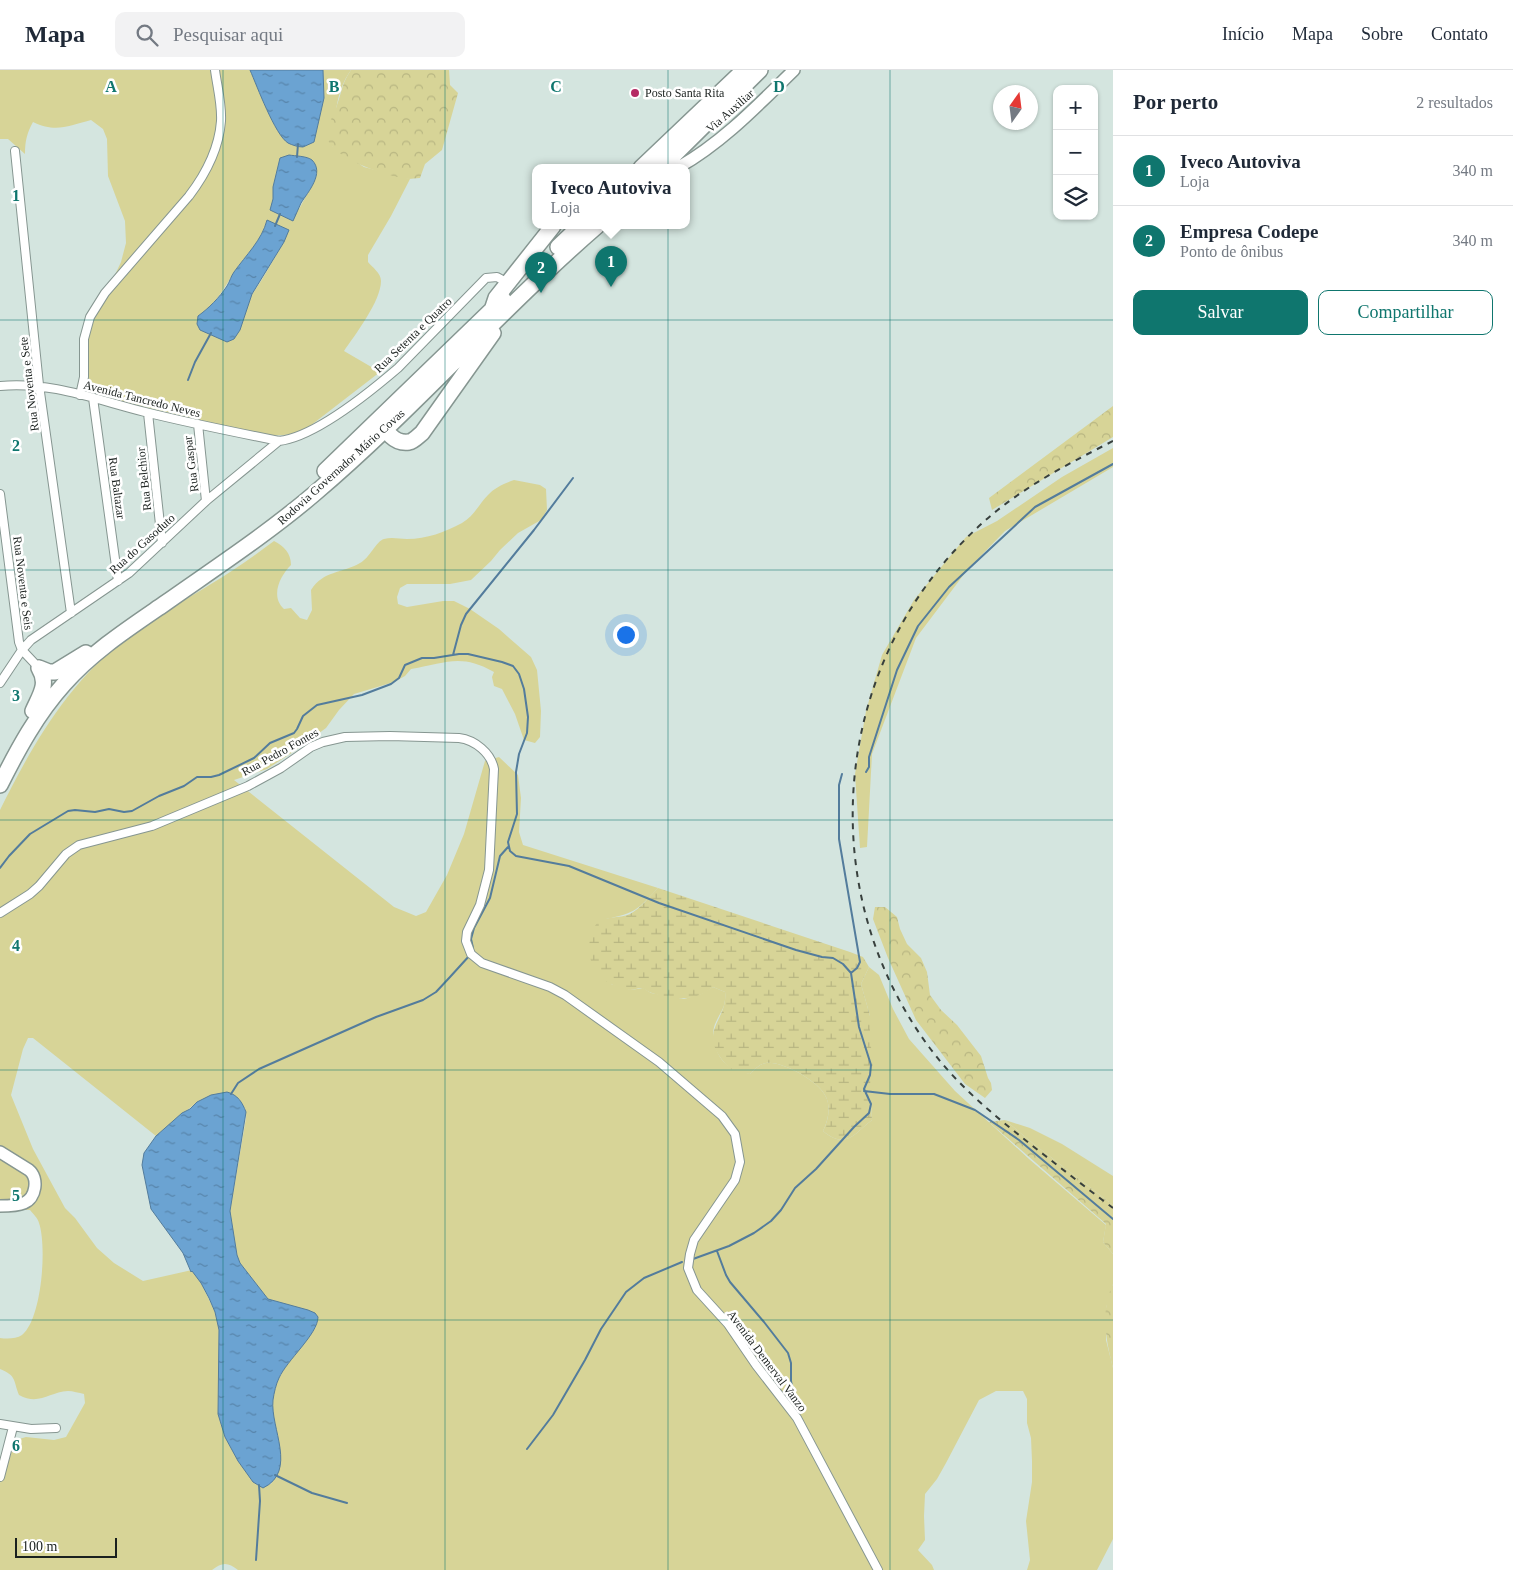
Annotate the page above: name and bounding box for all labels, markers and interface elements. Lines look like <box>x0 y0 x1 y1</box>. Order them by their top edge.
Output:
search box <box>115 12 465 57</box>
text: Mapa <box>25 21 85 47</box>
icon: search <box>133 21 161 49</box>
text: Pesquisar aqui <box>173 24 283 45</box>
text: Início <box>1222 24 1264 44</box>
text: Mapa <box>1292 24 1333 44</box>
text: Sobre <box>1361 24 1403 44</box>
text: Contato <box>1431 24 1488 44</box>
text: A <box>105 78 117 95</box>
text: B <box>329 78 340 95</box>
text: C <box>550 78 562 95</box>
text: D <box>773 78 785 95</box>
north arrow <box>993 85 1038 130</box>
map controls <box>1053 85 1098 220</box>
button: + <box>1053 85 1098 130</box>
place label: Posto Santa Rita <box>645 86 725 100</box>
street label: Via Auxiliar <box>703 86 757 136</box>
marker: Posto Santa Rita <box>629 87 641 99</box>
text: Por perto <box>1133 90 1218 114</box>
text: 2 resultados <box>1416 94 1493 111</box>
button: − <box>1053 130 1098 175</box>
text: Iveco Autoviva <box>1180 151 1301 172</box>
text: 1 <box>1145 162 1153 179</box>
text: 340 m <box>1453 162 1493 179</box>
popup <box>532 164 690 229</box>
text: Loja <box>1180 173 1209 190</box>
button: layers <box>1053 175 1098 220</box>
text: Iveco Autoviva <box>551 177 671 198</box>
text: 1 <box>12 187 20 204</box>
text: Loja <box>551 199 580 216</box>
text: Empresa Codepe <box>1180 221 1318 242</box>
text: 2 <box>1145 232 1153 249</box>
text: 340 m <box>1453 232 1493 249</box>
text: Ponto de ônibus <box>1180 243 1283 260</box>
pin: 1 <box>595 246 627 287</box>
pin: 2 <box>525 252 557 293</box>
button: Salvar <box>1133 290 1308 335</box>
button: Compartilhar <box>1318 290 1493 335</box>
street label: Rua Setenta e Quatro <box>371 294 455 376</box>
street label: Rua Noventa e Sete <box>16 336 42 432</box>
street label: Avenida Tancredo Neves <box>82 378 202 420</box>
street label: Rodovia Governador Mário Covas <box>275 406 408 528</box>
street label: Rua Gaspar <box>181 435 201 493</box>
text: 2 <box>12 437 20 454</box>
street label: Rua Belchior <box>134 447 154 511</box>
street label: Rua Baltazar <box>106 456 128 520</box>
street label: Rua do Gasoduto <box>106 511 178 577</box>
street label: Rua Noventa e Seis <box>10 535 36 631</box>
your location <box>613 622 639 648</box>
text: 3 <box>12 687 20 704</box>
street label: Rua Pedro Fontes <box>239 725 321 779</box>
text: 4 <box>12 937 20 954</box>
text: 5 <box>12 1187 20 1204</box>
street label: Avenida Demerval Vanzo <box>724 1308 810 1414</box>
text: 6 <box>12 1437 20 1454</box>
scale bar <box>15 1535 118 1558</box>
text: 100 m <box>22 1539 57 1554</box>

